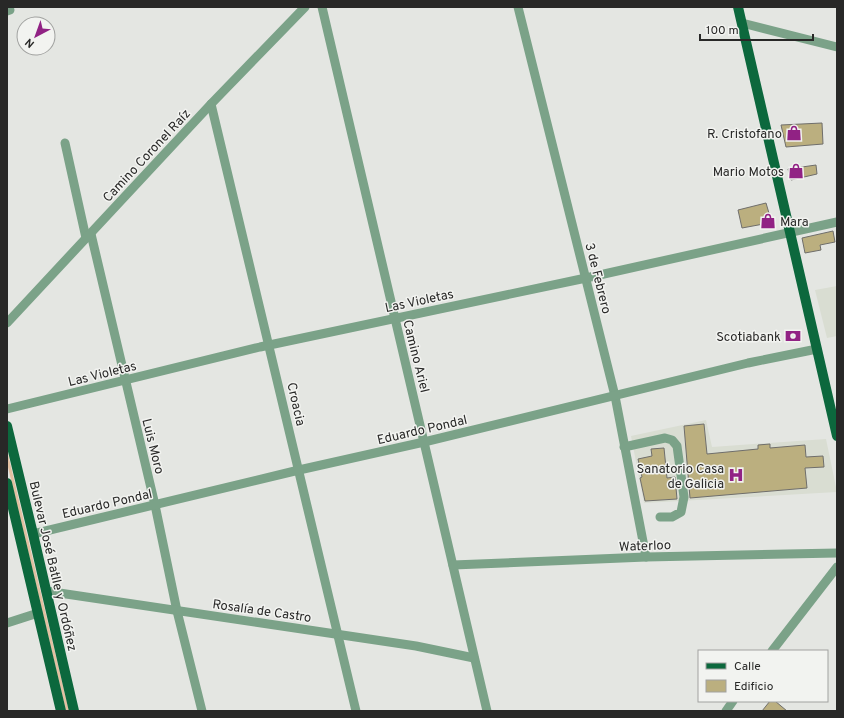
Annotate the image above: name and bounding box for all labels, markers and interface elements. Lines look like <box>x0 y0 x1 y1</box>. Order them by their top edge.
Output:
north arrow <box>16 16 56 56</box>
scale bar <box>700 16 813 42</box>
text: 100 m <box>706 23 739 39</box>
text: N <box>23 35 38 51</box>
street label: Camino Coronel Raíz <box>100 107 195 206</box>
shop icon: R. Cristofano <box>785 124 803 142</box>
place label: R. Cristofano <box>707 127 782 143</box>
shop icon: Mario Motos <box>787 162 805 180</box>
place label: Mario Motos <box>713 165 784 181</box>
shop icon: Mara <box>759 212 777 230</box>
place label: Mara <box>780 215 809 231</box>
street label: 3 de Febrero <box>581 241 614 316</box>
street label: Las Violetas <box>384 287 455 317</box>
street label: Camino Ariel <box>398 318 432 395</box>
bank icon: Scotiabank <box>784 327 802 345</box>
place label: Scotiabank <box>716 330 781 346</box>
street label: Las Violetas <box>67 359 138 391</box>
street label: Croacia <box>282 381 308 428</box>
street label: Eduardo Pondal <box>376 413 469 449</box>
street label: Luis Moro <box>137 417 167 476</box>
place label: Sanatorio Casa de Galicia <box>637 462 724 493</box>
hospital icon: Sanatorio Casa de Galicia <box>727 466 745 484</box>
street label: Bulevar José Batlle y Ordóñez <box>25 480 79 653</box>
street label: Eduardo Pondal <box>61 487 154 523</box>
street label: Waterloo <box>619 538 671 556</box>
street label: Rosalía de Castro <box>211 597 312 627</box>
legend <box>698 650 828 702</box>
text: Calle <box>734 659 761 675</box>
text: Edificio <box>734 679 774 695</box>

